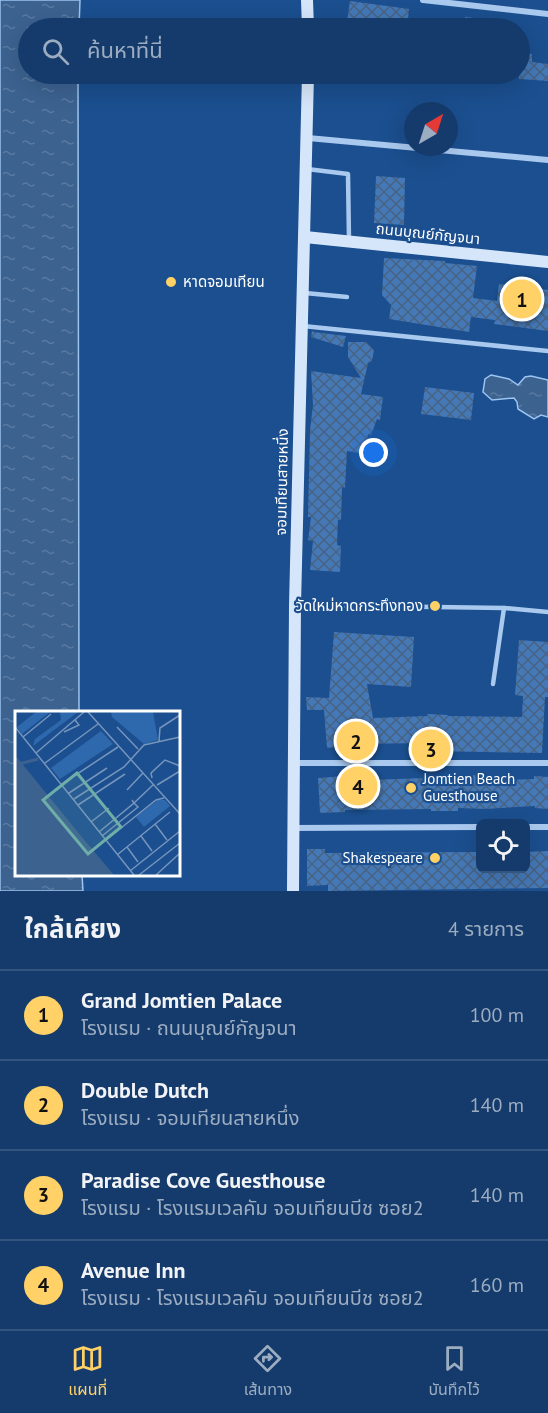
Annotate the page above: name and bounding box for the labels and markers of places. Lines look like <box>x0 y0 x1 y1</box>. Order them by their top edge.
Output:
place label: หาดจอมเทียน <box>183 272 265 291</box>
marker: หาดจอมเทียน <box>164 275 178 289</box>
pin: 1 <box>502 276 542 322</box>
place label: วัดใหม่หาดกระทึงทอง <box>296 596 423 615</box>
marker: วัดใหม่หาดกระทึงทอง <box>428 599 442 613</box>
pin: 2 <box>336 718 376 764</box>
pin: 3 <box>412 726 450 771</box>
pin: 4 <box>338 764 378 808</box>
place label: Jomtien Beach Guesthouse <box>422 769 515 805</box>
marker: Jomtien Beach Guesthouse <box>404 781 418 795</box>
place label: Shakespeare <box>343 848 423 867</box>
marker: Shakespeare <box>428 851 442 865</box>

